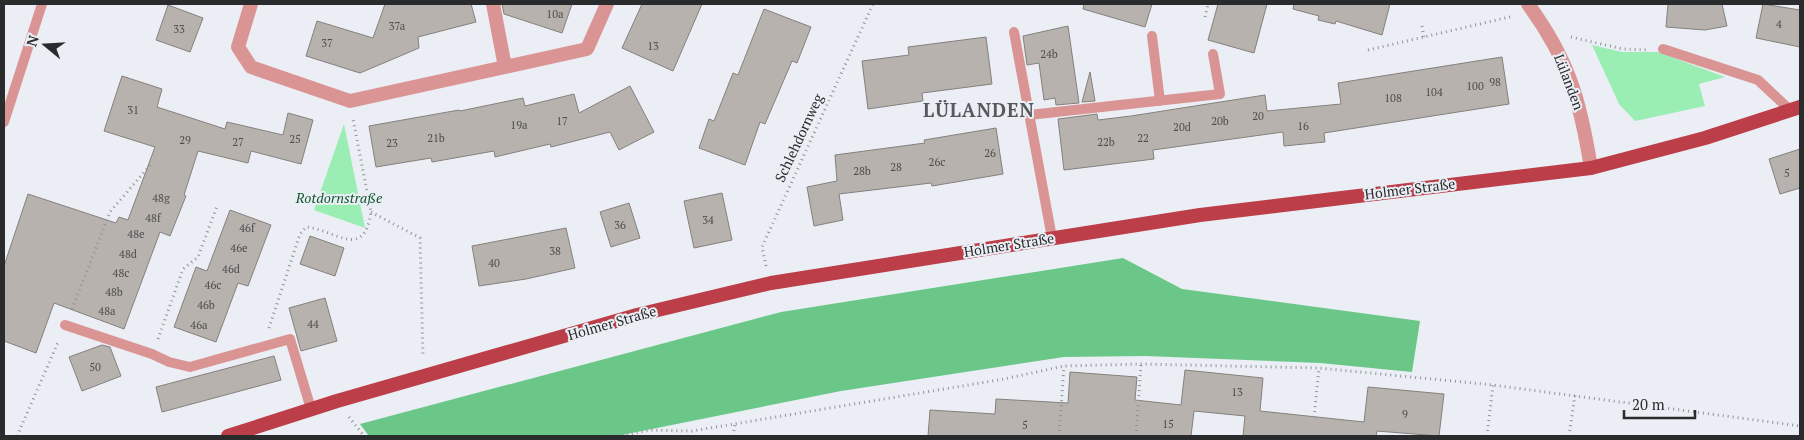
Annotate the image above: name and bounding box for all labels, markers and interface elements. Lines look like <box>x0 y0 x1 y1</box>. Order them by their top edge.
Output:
house number: 10a <box>546 7 564 21</box>
house number: 4 <box>1776 17 1782 31</box>
house number: 37a <box>389 19 406 33</box>
north arrow <box>20 20 70 70</box>
house number: 33 <box>173 22 185 36</box>
text: N <box>21 32 43 49</box>
house number: 37 <box>321 36 333 50</box>
house number: 13 <box>647 39 659 53</box>
house number: 24b <box>1040 47 1058 61</box>
street label: Lülanden <box>1550 51 1589 113</box>
house number: 98 <box>1489 75 1501 89</box>
house number: 100 <box>1466 79 1484 93</box>
house number: 104 <box>1425 85 1443 99</box>
street label: Schlehdornweg <box>770 90 828 185</box>
house number: 108 <box>1384 91 1402 105</box>
district label: LÜLANDEN <box>923 97 1035 122</box>
house number: 31 <box>127 103 139 117</box>
house number: 20 <box>1252 109 1264 123</box>
house number: 17 <box>556 114 568 128</box>
house number: 20b <box>1211 114 1229 128</box>
house number: 19a <box>510 118 528 132</box>
house number: 16 <box>1297 119 1309 133</box>
house number: 20d <box>1173 120 1191 134</box>
house number: 21b <box>427 131 445 145</box>
house number: 22 <box>1137 131 1149 145</box>
house number: 25 <box>289 132 301 146</box>
house number: 29 <box>179 133 191 147</box>
house number: 27 <box>232 135 244 149</box>
house number: 22b <box>1097 135 1115 149</box>
house number: 23 <box>386 136 398 150</box>
house number: 26 <box>984 146 996 160</box>
house number: 26c <box>929 155 945 169</box>
house number: 28 <box>890 160 902 174</box>
house number: 28b <box>853 164 871 178</box>
house number: 5 <box>1784 166 1790 180</box>
street label: Holmer Straße <box>1364 174 1456 203</box>
park label: Rotdornstraße <box>295 188 383 207</box>
house number: 48g <box>152 191 170 205</box>
house number: 48f <box>145 211 162 225</box>
house number: 34 <box>702 213 714 227</box>
house number: 36 <box>614 218 626 232</box>
house number: 46f <box>239 221 256 235</box>
house number: 48e <box>127 227 145 241</box>
street label: Holmer Straße <box>962 228 1055 261</box>
house number: 46e <box>230 241 248 255</box>
house number: 38 <box>549 244 561 258</box>
house number: 48d <box>119 247 137 261</box>
house number: 40 <box>488 256 500 270</box>
house number: 46d <box>222 262 240 276</box>
house number: 48c <box>113 266 129 280</box>
house number: 46c <box>205 278 221 292</box>
house number: 48b <box>105 285 123 299</box>
house number: 46b <box>197 298 215 312</box>
street label: Holmer Straße <box>565 301 658 344</box>
house number: 48a <box>98 304 116 318</box>
house number: 44 <box>307 317 319 331</box>
house number: 46a <box>190 318 208 332</box>
house number: 50 <box>89 360 101 374</box>
house number: 13 <box>1231 385 1243 399</box>
scale bar <box>1624 388 1695 420</box>
text: 20 m <box>1632 394 1665 414</box>
house number: 9 <box>1402 407 1408 421</box>
house number: 15 <box>1162 417 1174 431</box>
house number: 5 <box>1022 418 1028 432</box>

